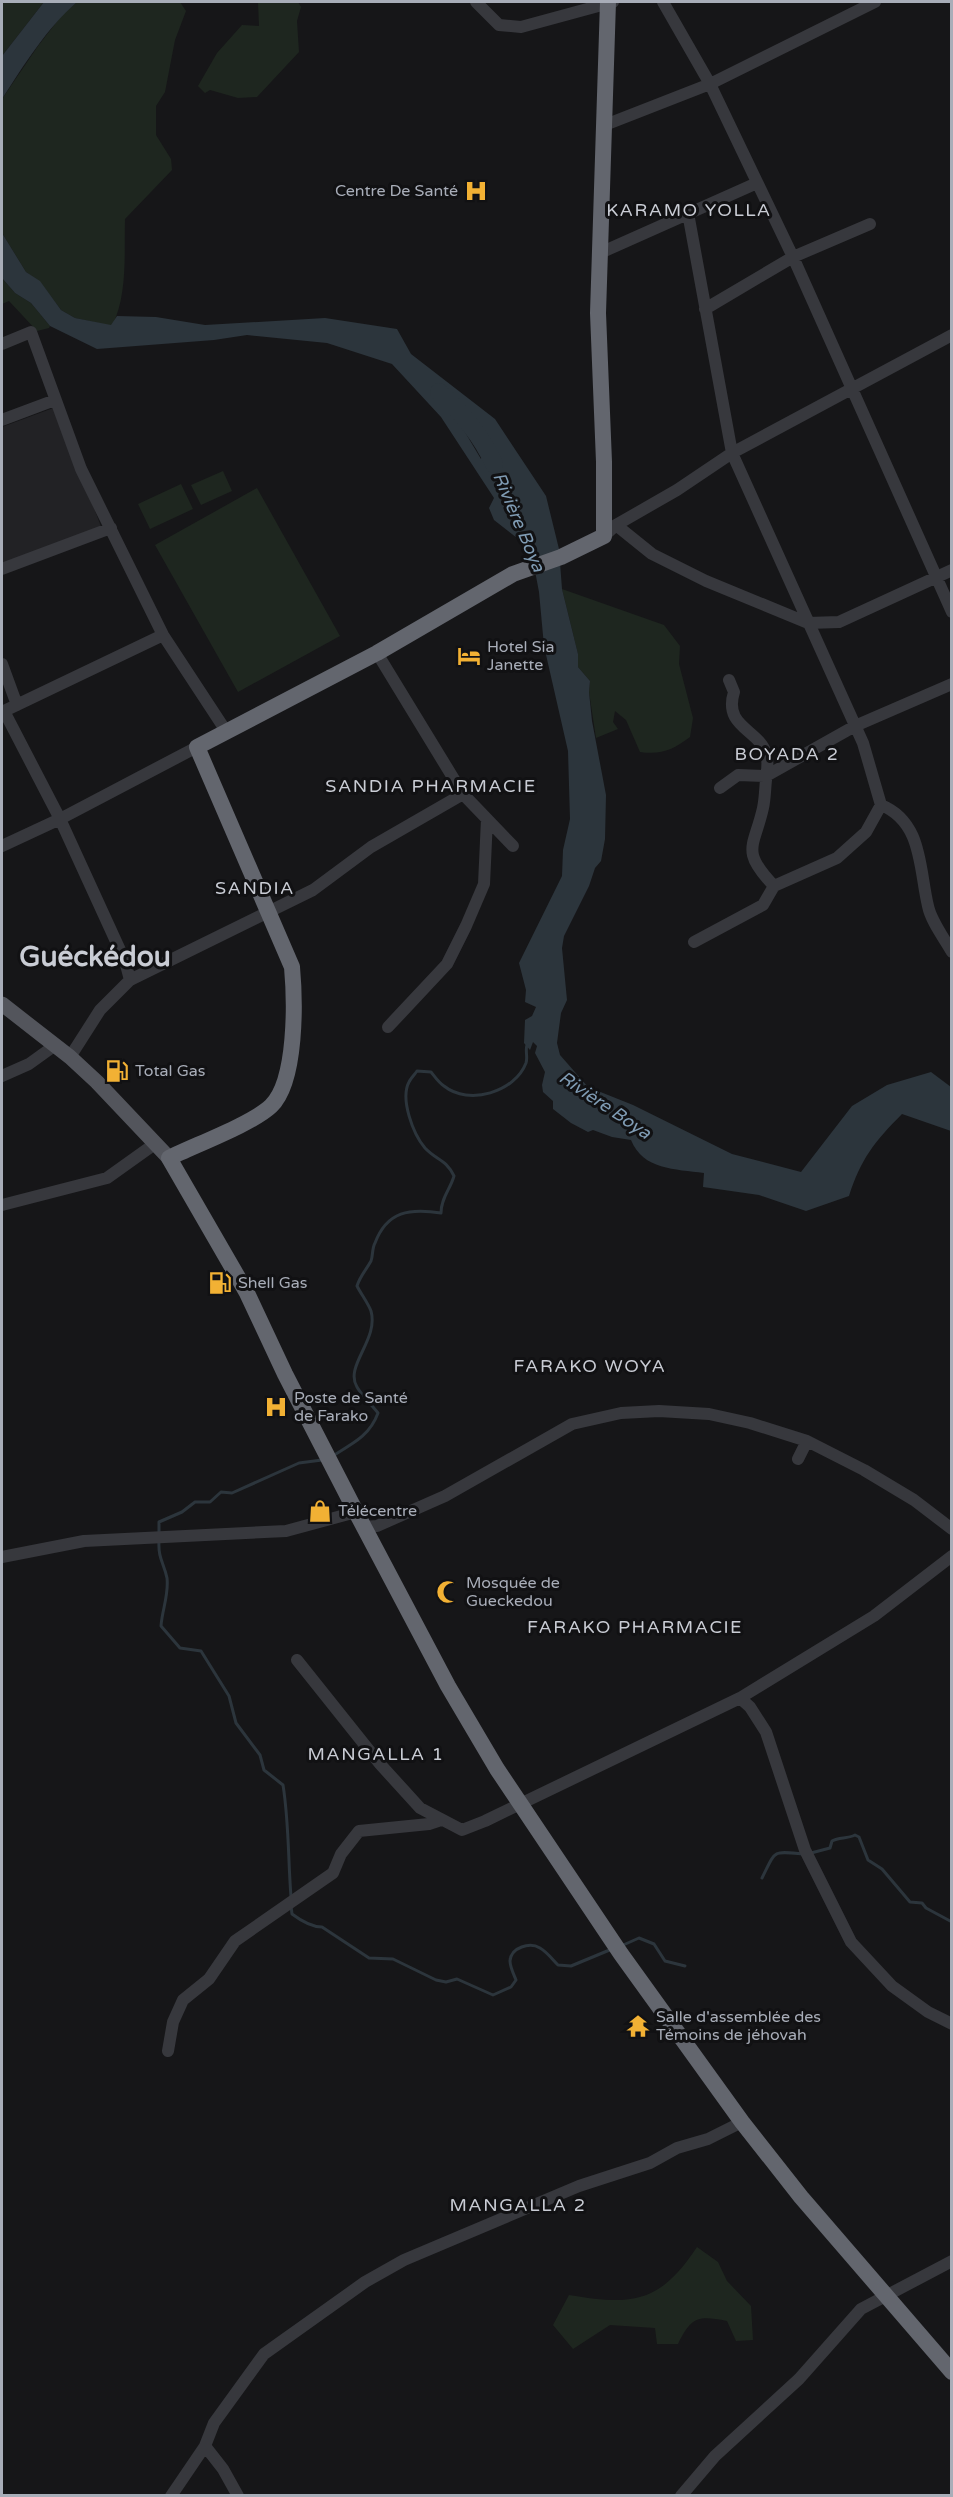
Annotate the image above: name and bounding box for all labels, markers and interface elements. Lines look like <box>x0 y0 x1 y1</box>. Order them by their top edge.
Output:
hospital icon: Centre De Santé <box>463 178 489 204</box>
place label: Centre De Santé <box>335 181 458 201</box>
district label: KARAMO YOLLA <box>606 199 772 221</box>
water label: Rivière Boya <box>488 469 550 576</box>
place label: Hotel Sia Janette <box>487 637 554 675</box>
hotel icon: Hotel Sia Janette <box>456 643 482 669</box>
district label: BOYADA 2 <box>734 743 840 765</box>
district label: SANDIA PHARMACIE <box>325 775 537 797</box>
district label: SANDIA <box>215 877 295 899</box>
district label: Guéckédou <box>19 940 171 974</box>
fuel station icon: Total Gas <box>104 1058 130 1084</box>
place label: Total Gas <box>135 1061 205 1081</box>
water label: Rivière Boya <box>555 1066 656 1144</box>
fuel station icon: Shell Gas <box>207 1270 233 1296</box>
place label: Shell Gas <box>238 1273 307 1293</box>
district label: FARAKO WOYA <box>513 1355 667 1377</box>
place label: Poste de Santé de Farako <box>294 1388 408 1426</box>
hospital icon: Poste de Santé de Farako <box>263 1394 289 1420</box>
shop icon: Télécentre <box>307 1498 333 1524</box>
place label: Télécentre <box>338 1501 417 1521</box>
place label: Mosquée de Gueckedou <box>466 1573 560 1611</box>
mosque icon: Mosquée de Gueckedou <box>435 1579 461 1605</box>
district label: FARAKO PHARMACIE <box>527 1616 743 1638</box>
district label: MANGALLA 1 <box>307 1743 445 1765</box>
place label: Salle d'assemblée des Témoins de jéhovah <box>656 2007 821 2045</box>
temple icon: Salle d'assemblée des Témoins de jéhovah <box>625 2013 651 2039</box>
district label: MANGALLA 2 <box>449 2194 587 2216</box>

